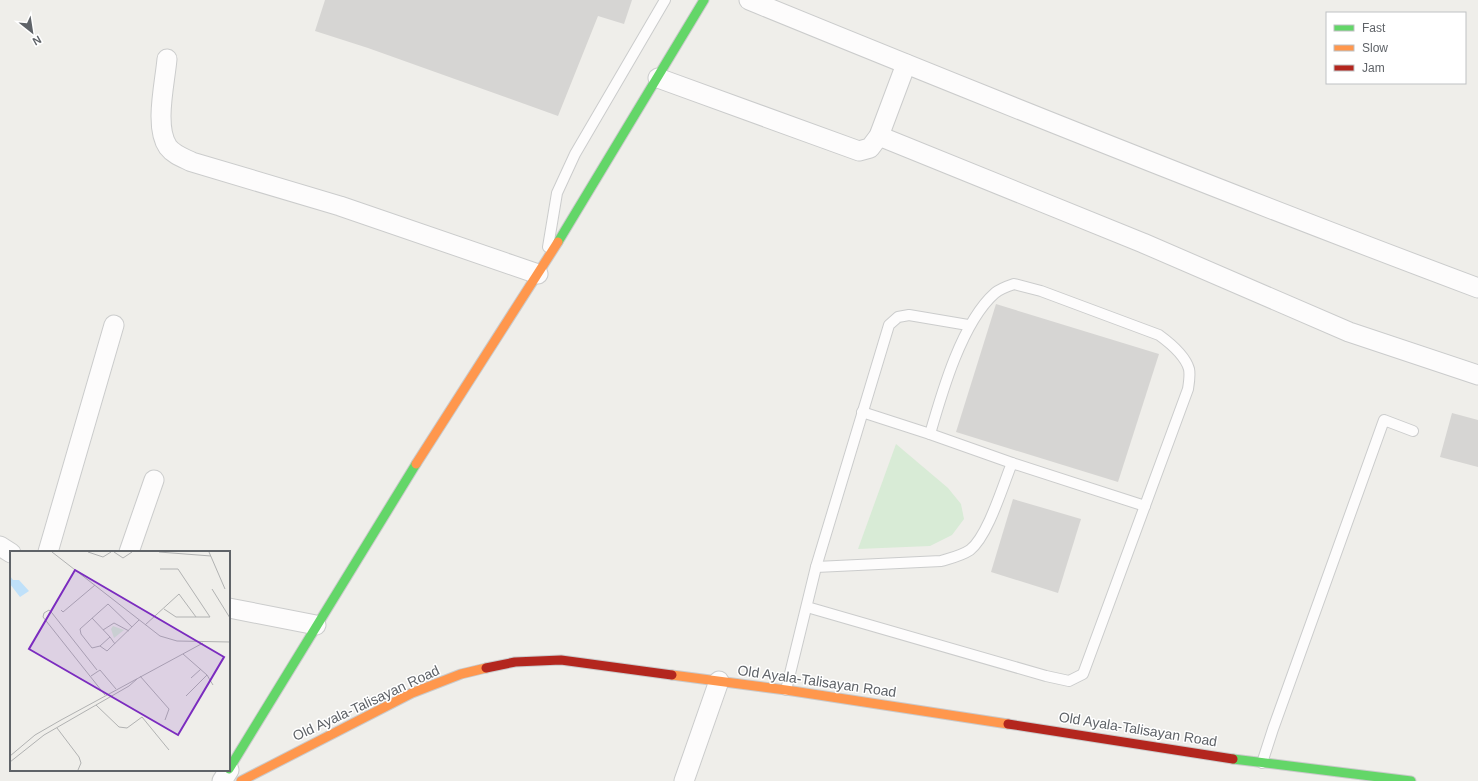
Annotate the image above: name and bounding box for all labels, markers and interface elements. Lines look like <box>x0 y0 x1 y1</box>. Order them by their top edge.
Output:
north arrow <box>12 12 52 52</box>
legend <box>1326 12 1466 84</box>
text: Fast <box>1362 21 1386 35</box>
text: N <box>31 33 43 48</box>
text: Slow <box>1362 41 1388 55</box>
text: Jam <box>1362 61 1385 75</box>
inset map <box>10 551 230 771</box>
street label: Old Ayala-Talisayan Road <box>290 662 442 744</box>
street label: Old Ayala-Talisayan Road <box>737 662 897 700</box>
street label: Old Ayala-Talisayan Road <box>1058 709 1218 749</box>

